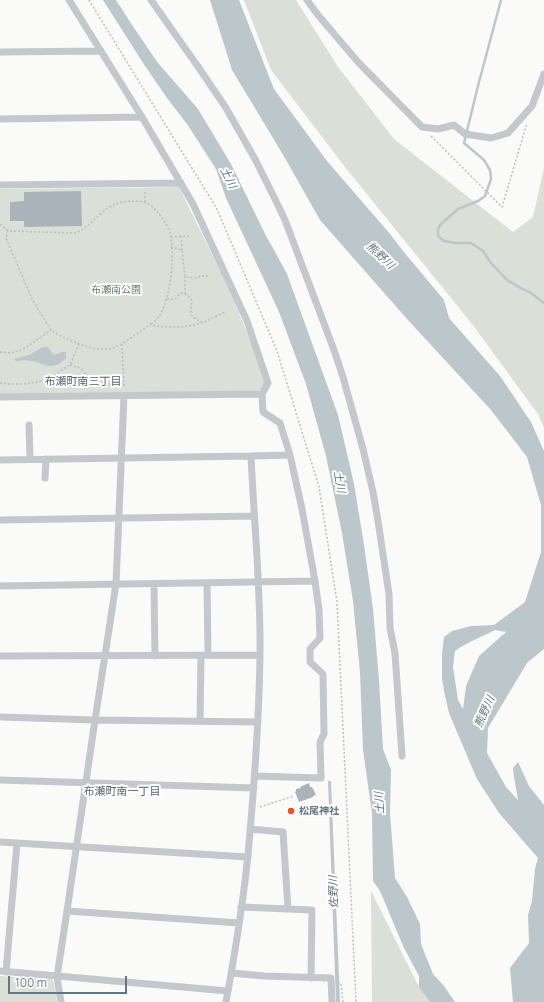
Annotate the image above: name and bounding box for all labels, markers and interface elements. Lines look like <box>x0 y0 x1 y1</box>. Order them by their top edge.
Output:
water label: 土川 <box>217 165 239 191</box>
water label: 熊野川 <box>363 240 397 272</box>
park label: 布瀬南公園 <box>91 284 141 296</box>
district label: 布瀬町南三丁目 <box>45 375 121 389</box>
water label: 土川 <box>331 470 347 494</box>
water label: 熊野川 <box>472 694 498 730</box>
district label: 布瀬町南一丁目 <box>84 785 160 799</box>
water label: 土川 <box>373 792 387 814</box>
place label: 松尾神社 <box>299 805 339 817</box>
marker: 松尾神社 <box>286 806 296 816</box>
water label: 佐野川 <box>327 875 341 909</box>
scale bar <box>10 968 129 994</box>
text: 100 m <box>15 974 47 991</box>

